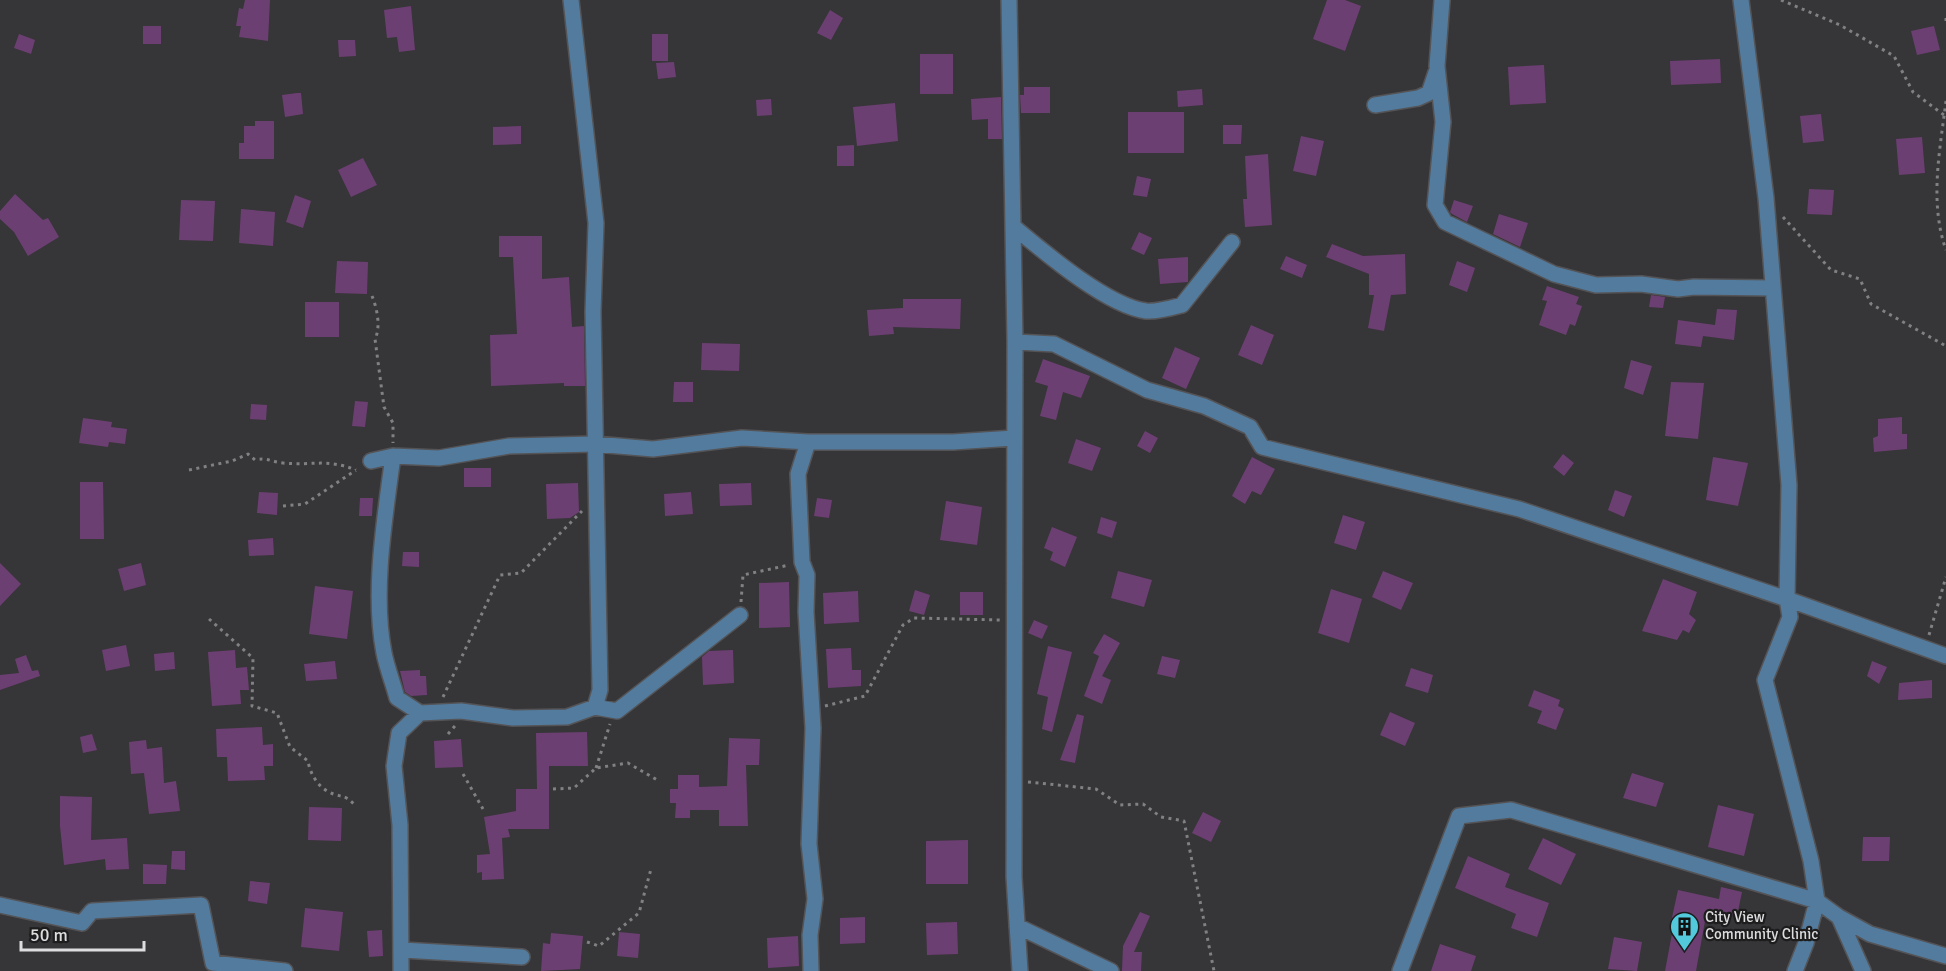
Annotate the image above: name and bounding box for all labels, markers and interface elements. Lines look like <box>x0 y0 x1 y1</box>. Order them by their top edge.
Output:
place label: City View Community Clinic <box>1705 908 1818 943</box>
building icon: City View Community Clinic <box>1668 910 1700 952</box>
scale bar <box>21 914 144 952</box>
text: 50 m <box>30 924 68 946</box>

